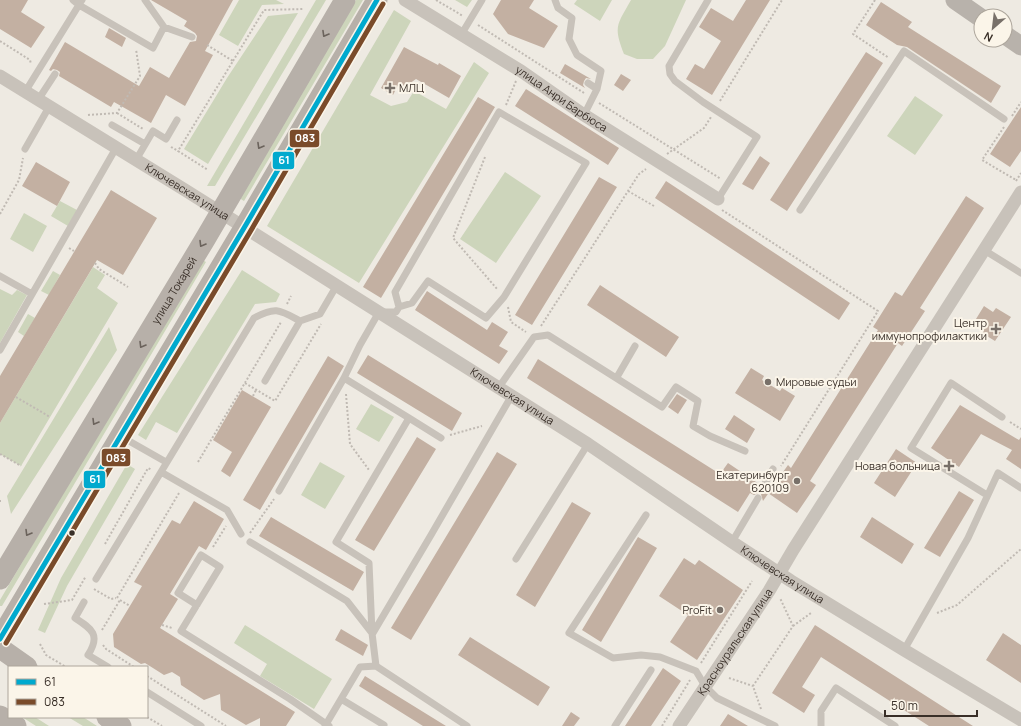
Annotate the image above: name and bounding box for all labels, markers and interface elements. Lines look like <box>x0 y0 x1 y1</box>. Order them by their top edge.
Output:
north arrow <box>973 8 1013 48</box>
text: N <box>981 29 995 46</box>
one-way arrow <box>323 30 330 37</box>
street label: улица Анри Барбюса <box>513 61 611 135</box>
place label: МЛЦ <box>399 80 424 95</box>
marker: МЛЦ <box>384 82 396 94</box>
line badge: 083 <box>289 129 320 148</box>
text: 083 <box>295 130 315 145</box>
one-way arrow <box>257 142 264 149</box>
line badge: 61 <box>272 151 295 170</box>
text: 61 <box>278 152 290 167</box>
street label: Ключевская улица <box>143 159 232 223</box>
one-way arrow <box>200 240 207 247</box>
street label: улица Токарей <box>148 254 200 327</box>
place label: Центр иммунопрофилактики <box>872 315 987 343</box>
marker: Центр иммунопрофилактики <box>990 323 1002 335</box>
one-way arrow <box>139 341 146 348</box>
street label: Ключевская улица <box>468 364 557 428</box>
place label: Мировые судьи <box>776 374 856 389</box>
marker: Мировые судьи <box>763 377 773 387</box>
one-way arrow <box>92 418 100 425</box>
line badge: 083 <box>101 448 131 467</box>
text: 083 <box>106 450 126 465</box>
place label: Новая больница <box>855 458 940 473</box>
marker: Новая больница <box>943 460 955 472</box>
place label: Екатеринбург 620109 <box>716 467 789 495</box>
line badge: 61 <box>83 470 106 489</box>
text: 61 <box>89 471 101 486</box>
marker: Екатеринбург 620109 <box>792 476 802 486</box>
unlabelled marker <box>67 528 77 538</box>
one-way arrow <box>25 529 32 536</box>
street label: Ключевская улица <box>738 542 827 607</box>
street label: Красноуральская улица <box>693 585 776 698</box>
place label: ProFit <box>682 602 712 617</box>
marker: ProFit <box>715 605 725 615</box>
legend <box>8 666 148 718</box>
text: 61 <box>44 673 56 690</box>
scale bar <box>885 692 977 718</box>
text: 083 <box>44 693 65 710</box>
text: 50 m <box>891 697 918 714</box>

